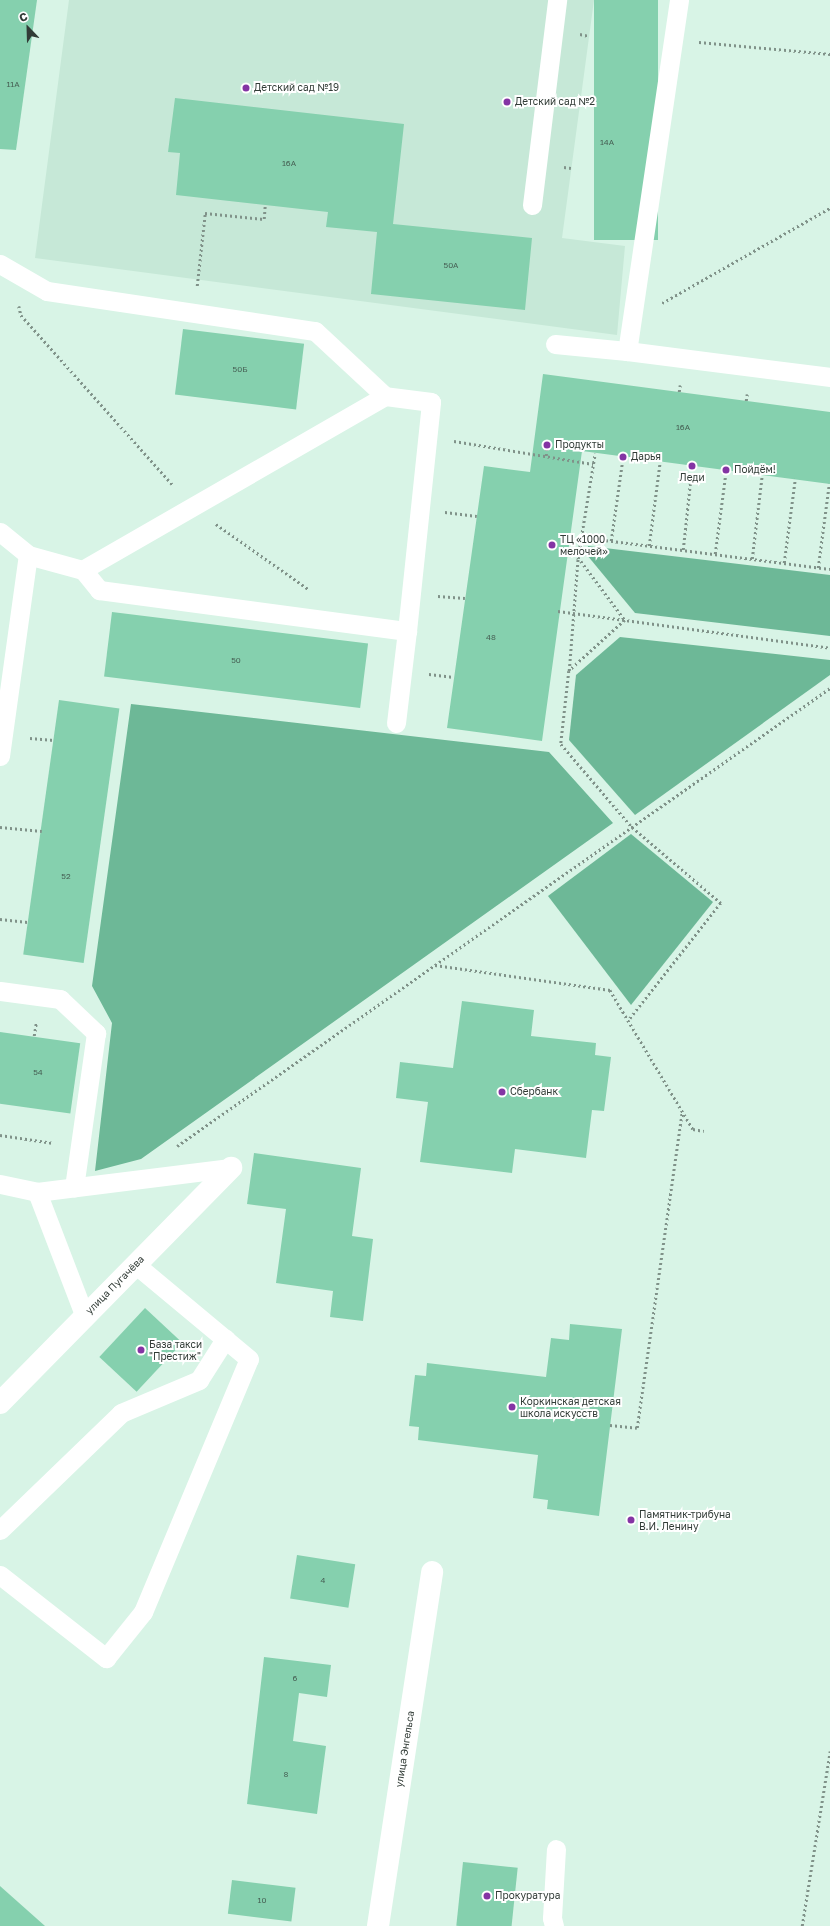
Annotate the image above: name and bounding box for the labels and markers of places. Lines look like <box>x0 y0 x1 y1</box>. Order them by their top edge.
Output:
place label: Детский сад №19 <box>254 82 339 94</box>
marker: Детский сад №19 <box>241 83 251 93</box>
place label: Детский сад №2 <box>515 96 595 108</box>
marker: Детский сад №2 <box>502 97 512 107</box>
place label: Продукты <box>555 439 604 451</box>
marker: Продукты <box>542 440 552 450</box>
place label: Дарья <box>631 451 661 463</box>
marker: Дарья <box>618 452 628 462</box>
marker: Леди <box>687 461 697 471</box>
place label: Пойдём! <box>734 464 776 476</box>
marker: Пойдём! <box>721 465 731 475</box>
place label: Леди <box>680 472 704 484</box>
place label: ТЦ «1000 мелочей» <box>560 533 608 556</box>
marker: ТЦ «1000 мелочей» <box>547 540 557 550</box>
place label: Сбербанк <box>510 1086 558 1098</box>
marker: Сбербанк <box>497 1087 507 1097</box>
place label: База такси "Престиж" <box>149 1338 202 1362</box>
marker: База такси "Престиж" <box>136 1345 146 1355</box>
place label: Коркинская детская школа искусств <box>520 1395 621 1418</box>
marker: Коркинская детская школа искусств <box>507 1402 517 1412</box>
place label: Памятник-трибуна В.И. Ленину <box>639 1508 731 1532</box>
marker: Памятник-трибуна В.И. Ленину <box>626 1515 636 1525</box>
place label: Прокуратура <box>495 1890 560 1902</box>
marker: Прокуратура <box>482 1891 492 1901</box>

